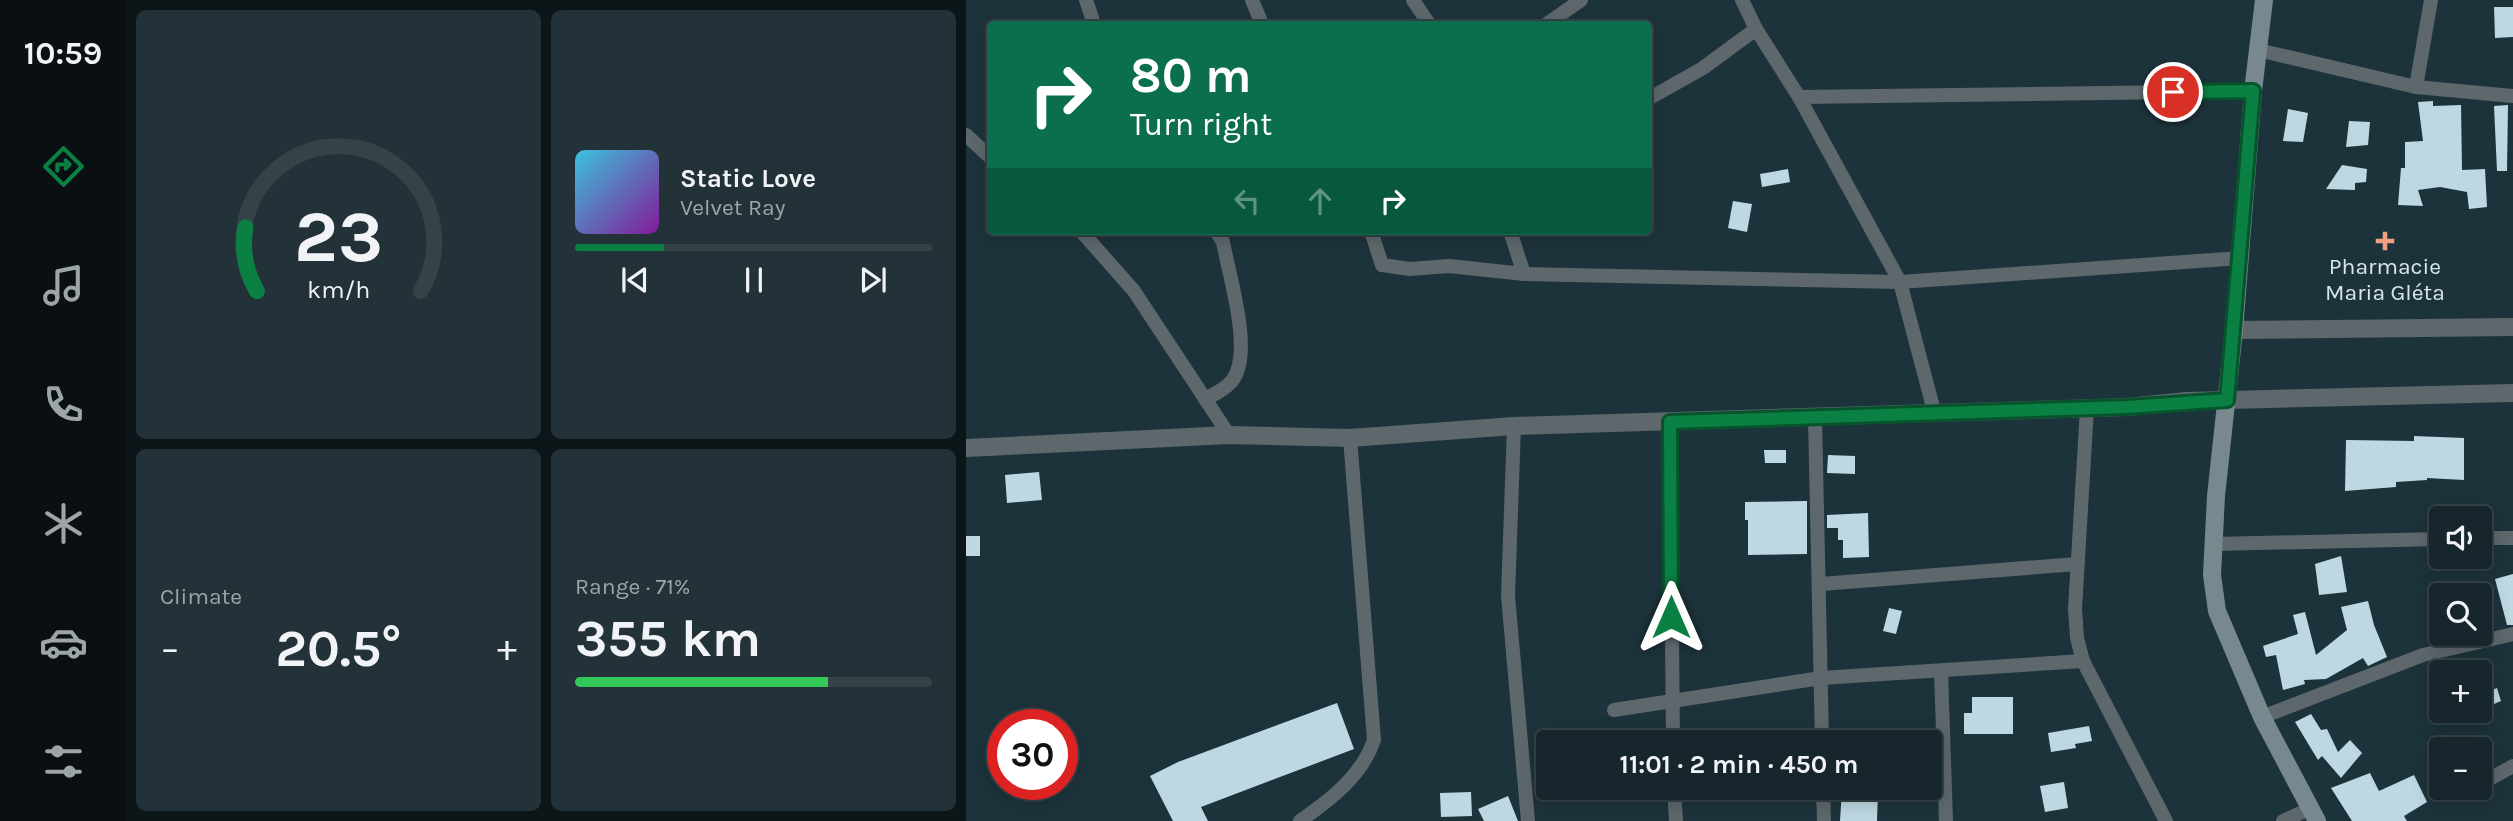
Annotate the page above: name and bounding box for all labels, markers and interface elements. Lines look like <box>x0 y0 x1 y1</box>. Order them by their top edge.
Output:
text: 10:59 <box>24 35 102 72</box>
text: 80 m <box>1130 47 1252 104</box>
icon: right <box>1015 49 1106 140</box>
pin <box>2143 62 2203 122</box>
icon: arrive <box>2154 73 2192 111</box>
text: Turn right <box>1130 106 1272 143</box>
icon: directions <box>39 142 88 191</box>
text: Static Love <box>680 163 816 194</box>
icon: left <box>1228 182 1266 220</box>
icon: ahead <box>1301 182 1339 220</box>
icon: right <box>1374 182 1412 220</box>
text: 23 <box>294 194 383 279</box>
text: Velvet Ray <box>680 194 785 221</box>
marker: Pharmacie Maria Gléta <box>2377 233 2393 249</box>
place label: Pharmacie Maria Gléta <box>2325 253 2445 306</box>
icon: music <box>39 261 88 310</box>
icon: previous <box>616 261 654 299</box>
icon: pause <box>735 261 773 299</box>
icon: next <box>854 261 892 299</box>
text: km/h <box>307 275 370 304</box>
icon: phone <box>39 380 88 429</box>
icon: climate <box>39 499 88 548</box>
map controls <box>2429 506 2492 800</box>
button: sound <box>2429 506 2492 569</box>
text: Range · 71% <box>575 573 691 600</box>
position arrow <box>1634 580 1708 654</box>
text: Climate <box>160 583 242 610</box>
button: search <box>2429 583 2492 646</box>
text: 355 km <box>575 608 761 669</box>
icon: car <box>39 618 88 667</box>
text: 20.5° <box>276 618 402 679</box>
text: − <box>160 626 180 671</box>
text: + <box>497 626 517 671</box>
button: + <box>2429 660 2492 723</box>
speed limit sign: 30 <box>987 709 1078 800</box>
icon: filters <box>39 737 88 786</box>
button: − <box>2429 737 2492 800</box>
text: 11:01 · 2 min · 450 m <box>1620 749 1858 780</box>

